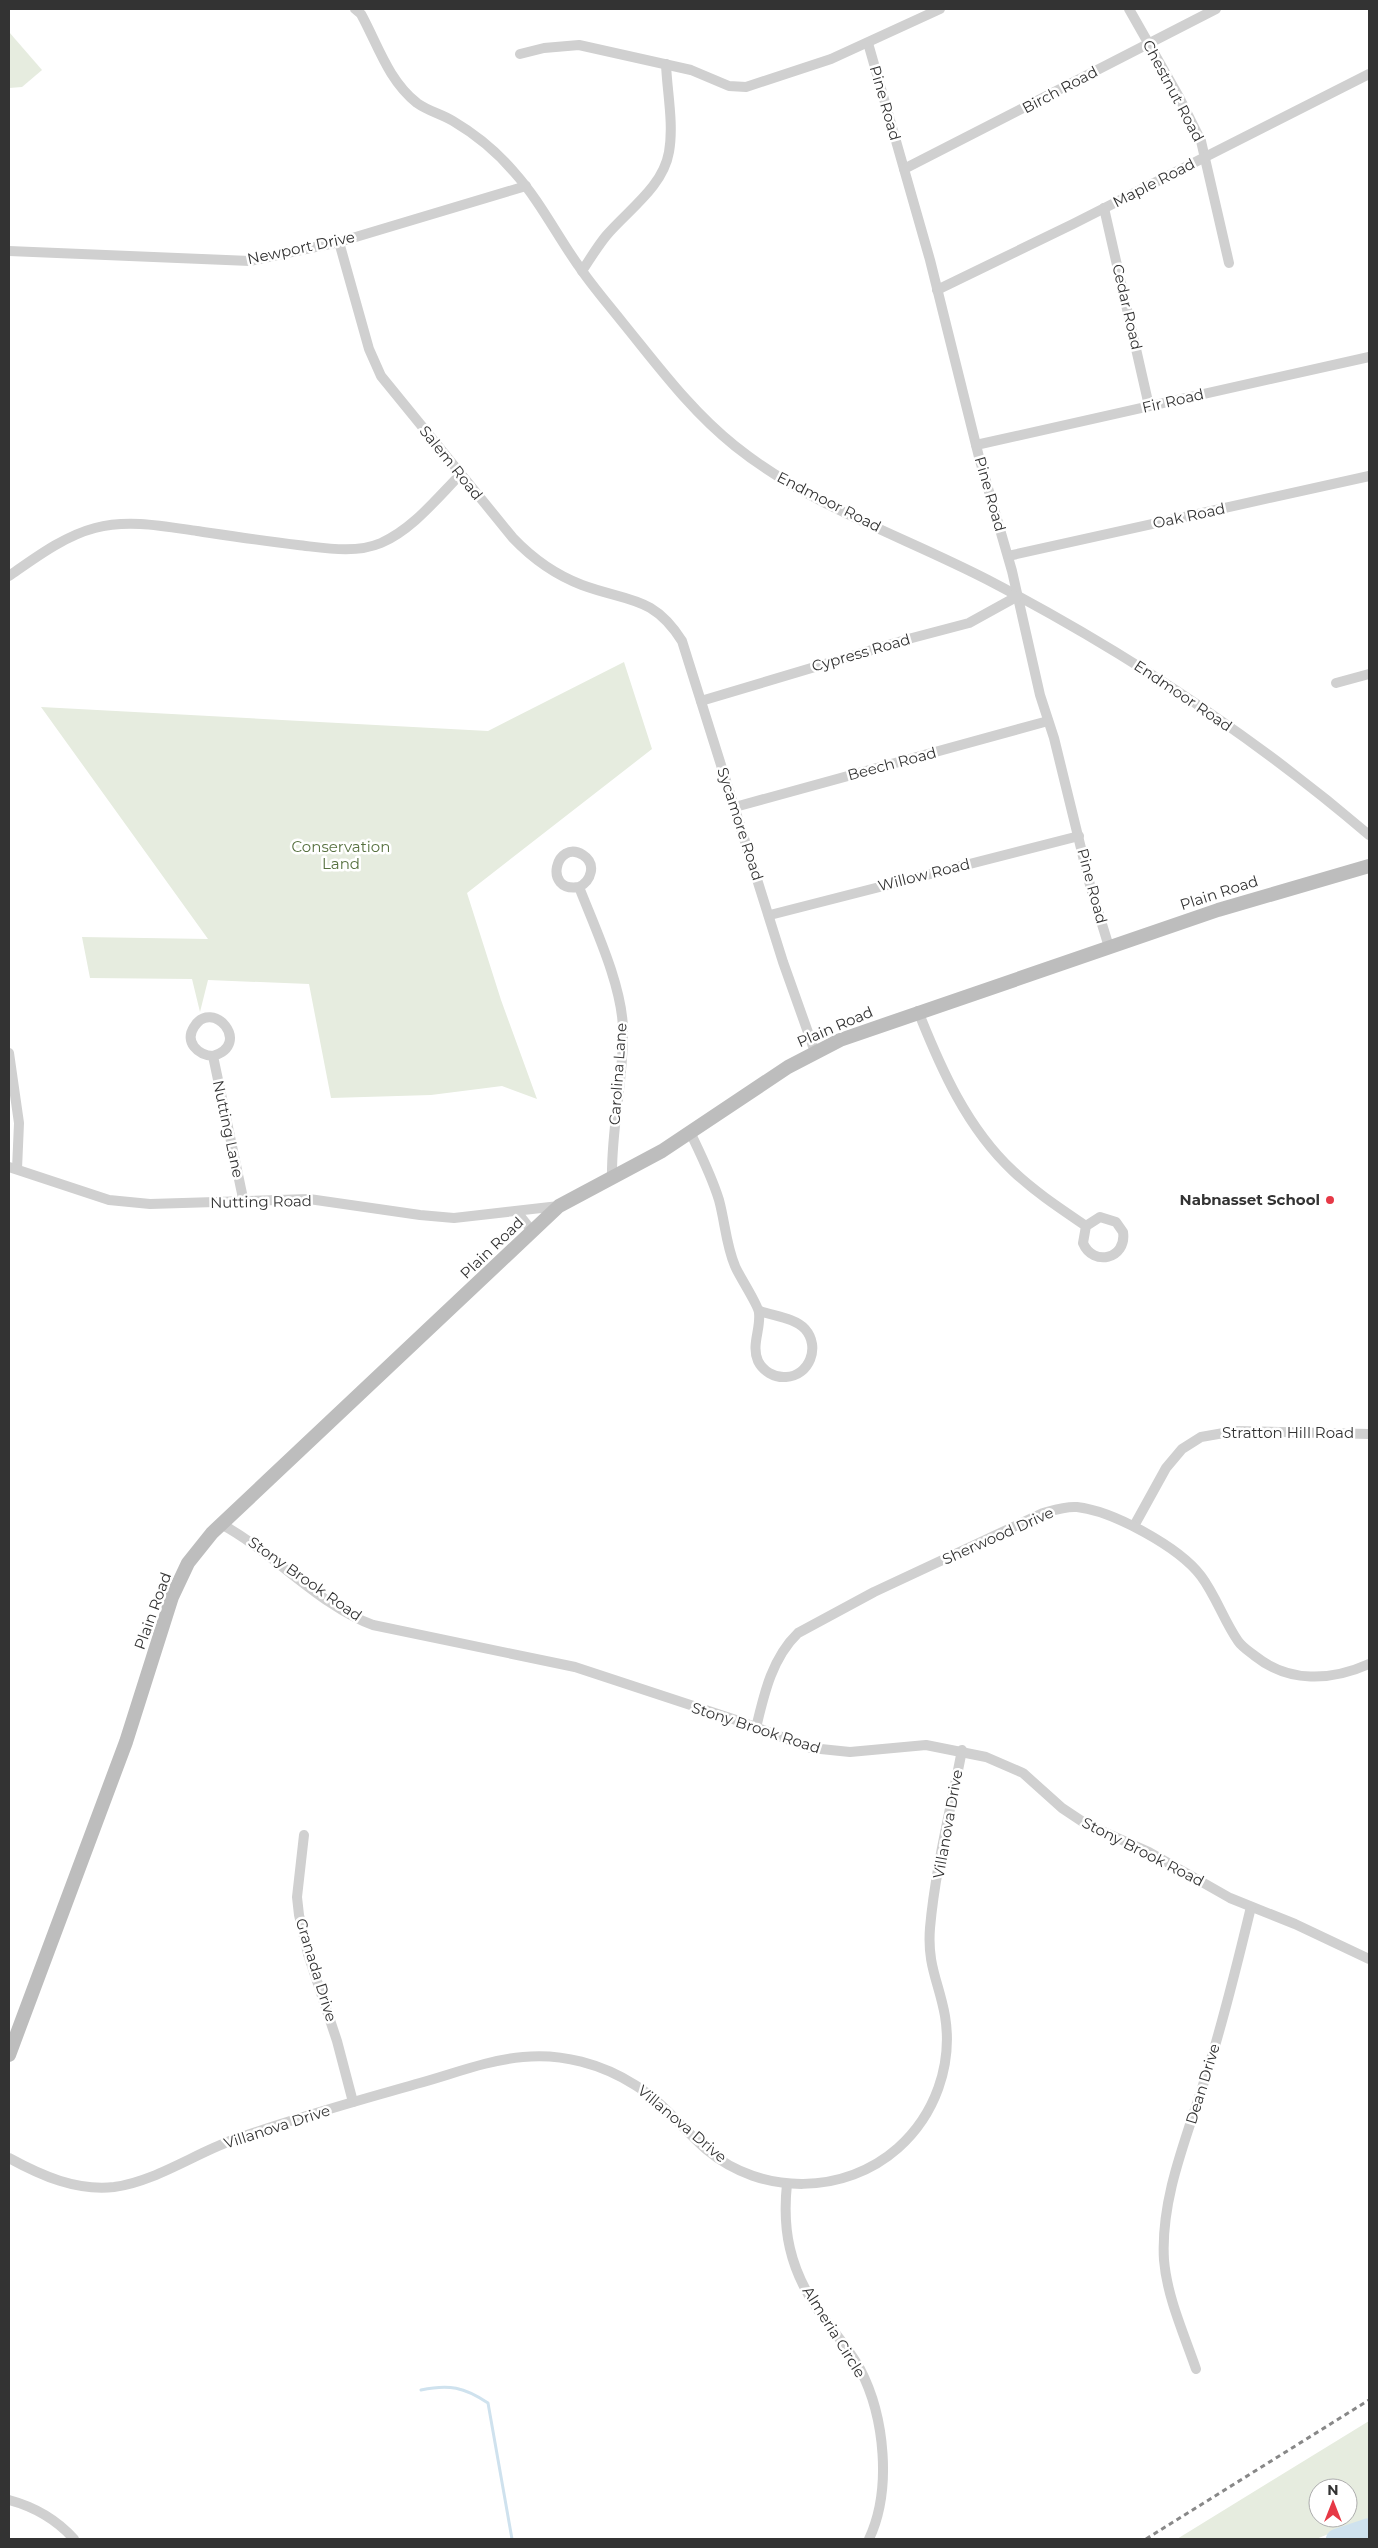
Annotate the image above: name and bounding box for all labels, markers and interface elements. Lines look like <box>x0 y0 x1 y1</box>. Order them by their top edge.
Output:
street label: Chestnut Road <box>1139 37 1208 145</box>
street label: Birch Road <box>1019 62 1101 117</box>
street label: Pine Road <box>866 63 905 143</box>
street label: Maple Road <box>1110 154 1198 211</box>
street label: Newport Drive <box>245 227 356 268</box>
street label: Cedar Road <box>1108 262 1147 352</box>
street label: Fir Road <box>1140 384 1206 417</box>
street label: Salem Road <box>416 422 487 504</box>
street label: Pine Road <box>971 454 1010 534</box>
street label: Endmoor Road <box>774 467 884 536</box>
street label: Oak Road <box>1151 499 1227 532</box>
street label: Cypress Road <box>809 629 912 676</box>
street label: Endmoor Road <box>1131 656 1236 735</box>
street label: Beech Road <box>845 743 938 784</box>
street label: Sycamore Road <box>713 765 768 883</box>
park label: Conservation Land <box>292 837 390 873</box>
street label: Pine Road <box>1073 846 1112 926</box>
street label: Willow Road <box>876 854 972 895</box>
street label: Plain Road <box>1177 871 1260 914</box>
street label: Plain Road <box>794 1002 876 1051</box>
street label: Carolina Lane <box>604 1022 631 1126</box>
street label: Nutting Lane <box>209 1078 248 1180</box>
place label: Nabnasset School <box>1180 1190 1320 1209</box>
street label: Nutting Road <box>210 1191 312 1212</box>
marker: Nabnasset School <box>1324 1194 1336 1206</box>
street label: Plain Road <box>456 1213 527 1283</box>
street label: Stratton Hill Road <box>1222 1423 1354 1442</box>
street label: Sherwood Drive <box>939 1502 1056 1569</box>
street label: Stony Brook Road <box>245 1532 366 1625</box>
street label: Plain Road <box>130 1570 175 1652</box>
street label: Stony Brook Road <box>689 1698 823 1757</box>
street label: Villanova Drive <box>929 1768 966 1880</box>
street label: Stony Brook Road <box>1079 1813 1207 1891</box>
street label: Granada Drive <box>292 1916 341 2024</box>
street label: Dean Drive <box>1181 2041 1224 2127</box>
street label: Villanova Drive <box>634 2081 731 2166</box>
street label: Villanova Drive <box>221 2100 332 2153</box>
street label: Almeria Circle <box>799 2282 870 2381</box>
north arrow <box>1308 2478 1358 2528</box>
text: N <box>1327 2481 1339 2499</box>

